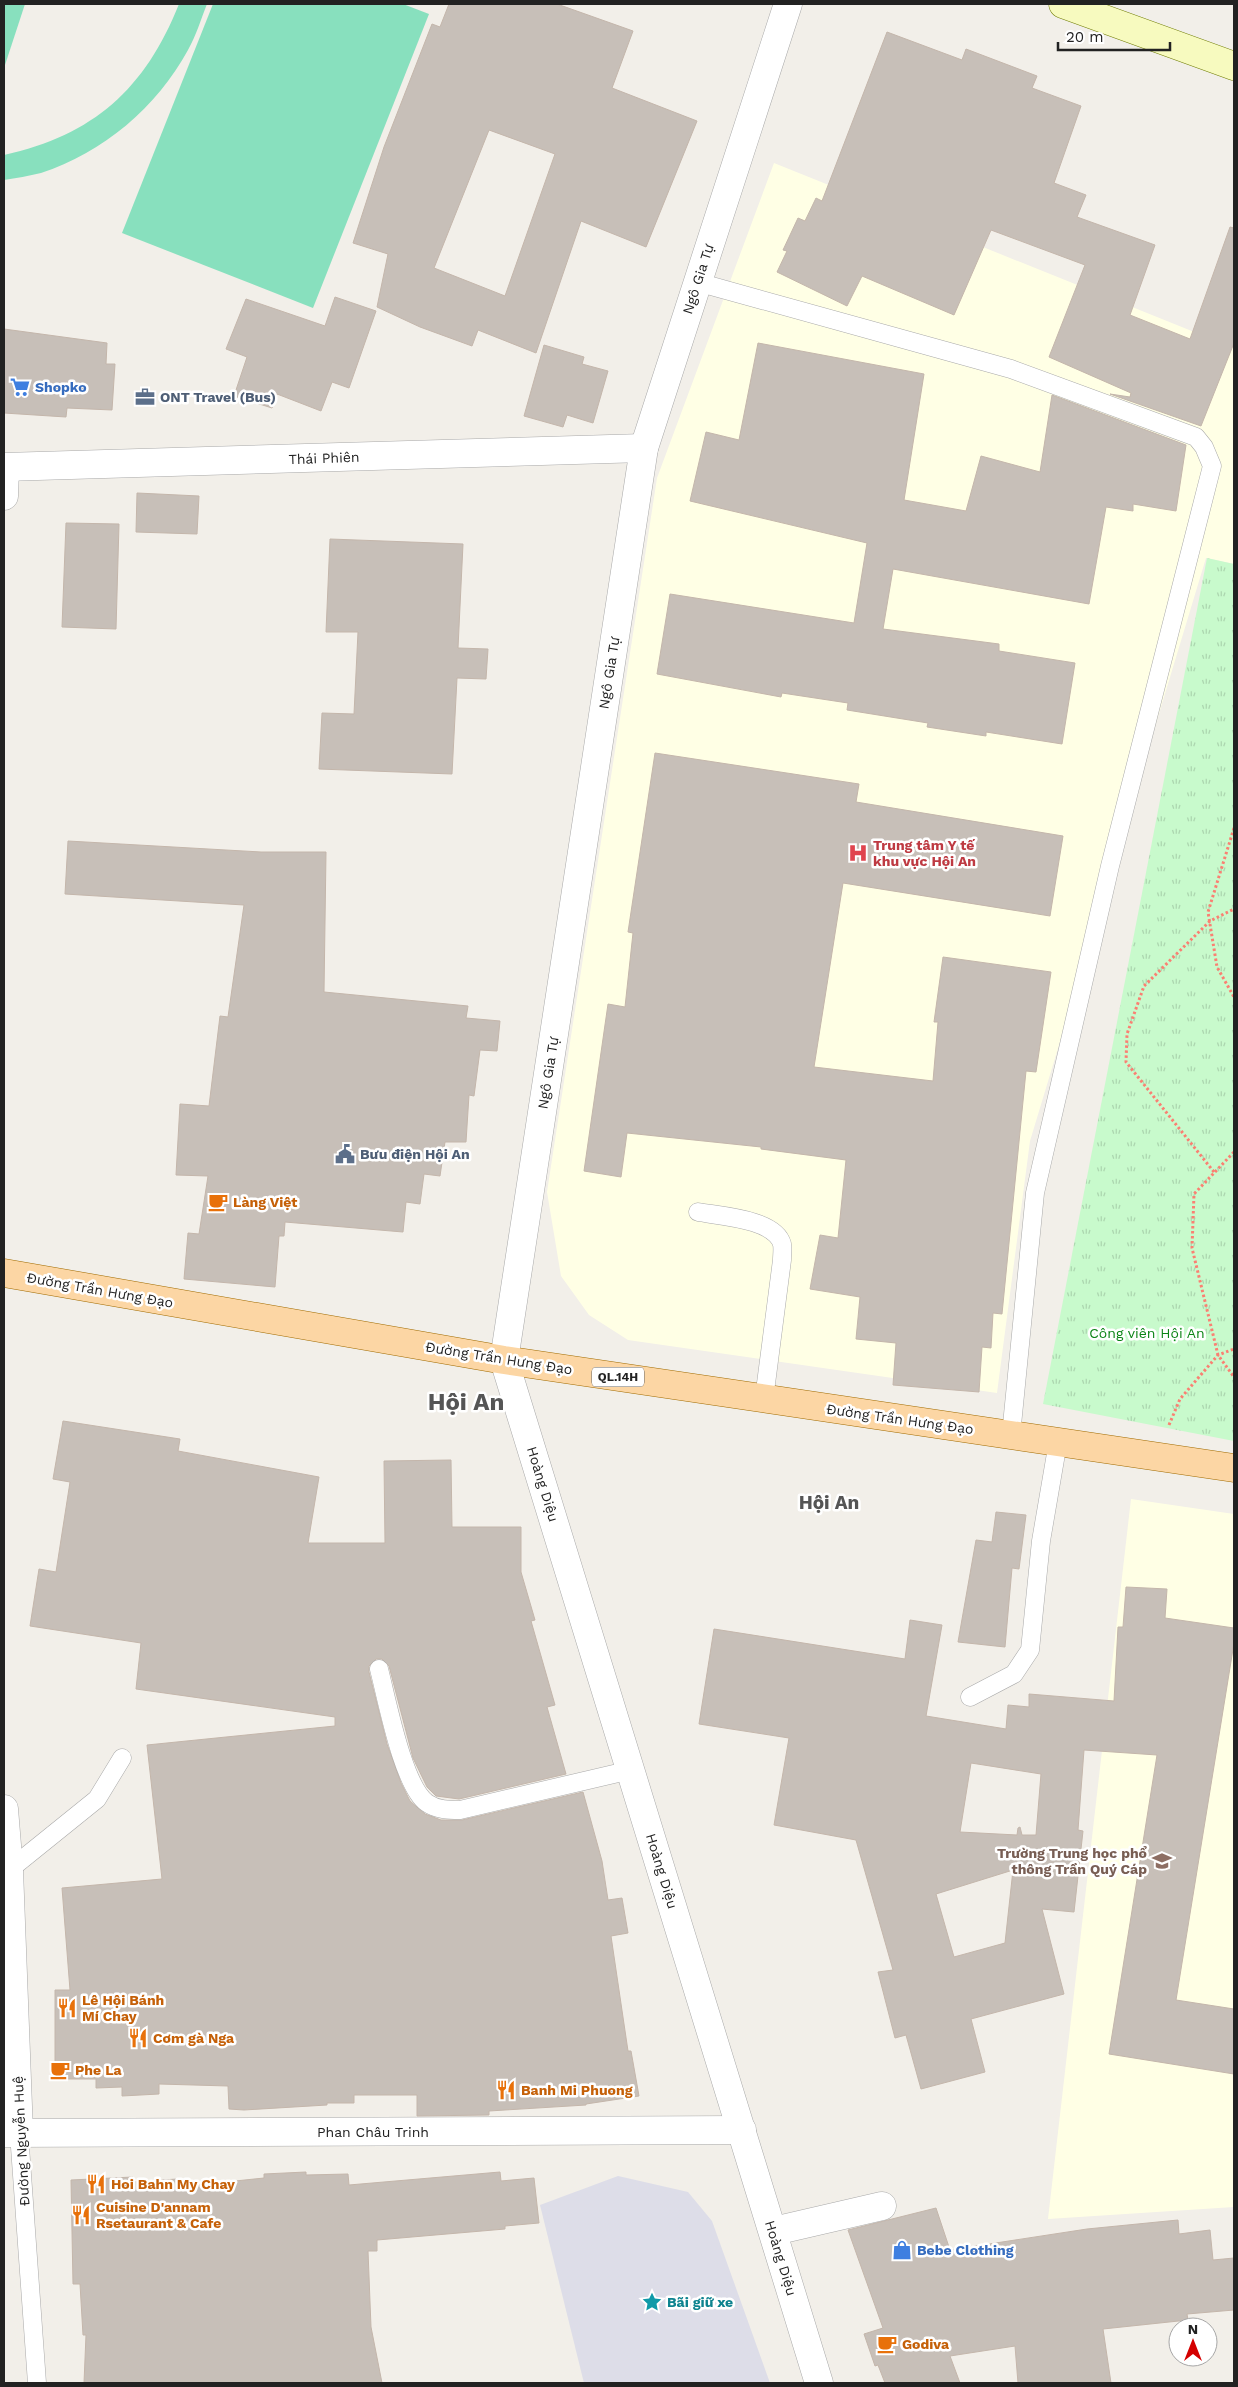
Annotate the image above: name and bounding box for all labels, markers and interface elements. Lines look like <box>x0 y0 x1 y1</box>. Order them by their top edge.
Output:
scale bar <box>1058 20 1170 52</box>
text: 20 m <box>1066 28 1104 46</box>
street label: Ngô Gia Tự <box>679 242 717 316</box>
supermarket icon: Shopko <box>9 376 31 398</box>
place label: Shopko <box>35 379 87 395</box>
office icon: ONT Travel (Bus) <box>134 386 156 408</box>
place label: ONT Travel (Bus) <box>160 389 276 405</box>
street label: Thái Phiên <box>288 449 360 467</box>
street label: Ngô Gia Tự <box>595 635 623 710</box>
place label: Trung tâm Y tế khu vực Hội An <box>873 837 976 869</box>
hospital icon: Trung tâm Y tế khu vực Hội An <box>847 842 869 864</box>
street label: Ngô Gia Tự <box>534 1035 562 1110</box>
public building icon: Bưu điện Hội An <box>334 1143 356 1165</box>
place label: Bưu điện Hội An <box>360 1146 470 1162</box>
cafe icon: Làng Việt <box>207 1191 229 1213</box>
place label: Làng Việt <box>233 1194 297 1210</box>
street label: Đường Trần Hưng Đạo <box>25 1269 175 1311</box>
park label: Công viên Hội An <box>1089 1325 1205 1341</box>
street label: Đường Trần Hưng Đạo <box>424 1338 574 1378</box>
road number: QL.14H <box>592 1368 644 1386</box>
district label: Hội An <box>428 1388 504 1416</box>
street label: Đường Trần Hưng Đạo <box>825 1401 975 1437</box>
street label: Hoàng Diệu <box>524 1444 562 1524</box>
district label: Hội An <box>799 1491 859 1514</box>
street label: Hoàng Diệu <box>643 1831 681 1911</box>
place label: Trường Trung học phổ thông Trần Quý Cáp <box>997 1845 1148 1877</box>
school or university icon: Trường Trung học phổ thông Trần Quý Cáp <box>1151 1850 1173 1872</box>
place label: Lê Hội Bánh Mí Chay <box>82 1992 164 2024</box>
restaurant icon: Lê Hội Bánh Mí Chay <box>56 1997 78 2019</box>
restaurant icon: Cơm gà Nga <box>127 2027 149 2049</box>
place label: Cơm gà Nga <box>153 2030 235 2046</box>
cafe icon: Phe La <box>49 2059 71 2081</box>
place label: Phe La <box>75 2062 123 2078</box>
street label: Đường Nguyễn Huệ <box>10 2076 32 2206</box>
restaurant icon: Banh Mi Phuong <box>495 2079 517 2101</box>
place label: Banh Mi Phuong <box>521 2082 633 2098</box>
street label: Phan Châu Trinh <box>317 2124 429 2140</box>
restaurant icon: Hoi Bahn My Chay <box>85 2173 107 2195</box>
place label: Hoi Bahn My Chay <box>111 2176 235 2192</box>
place label: Cuisine D'annam Rsetaurant & Cafe <box>96 2199 221 2231</box>
restaurant icon: Cuisine D'annam Rsetaurant & Cafe <box>70 2204 92 2226</box>
street label: Hoàng Diệu <box>762 2218 800 2298</box>
shop icon: Bebe Clothing <box>891 2239 913 2261</box>
place label: Bebe Clothing <box>917 2242 1014 2258</box>
place icon: Bãi giữ xe <box>641 2291 663 2313</box>
place label: Bãi giữ xe <box>667 2294 733 2310</box>
north arrow <box>1168 2317 1218 2367</box>
text: N <box>1188 2321 1198 2337</box>
cafe icon: Godiva <box>876 2333 898 2355</box>
place label: Godiva <box>902 2336 950 2352</box>

